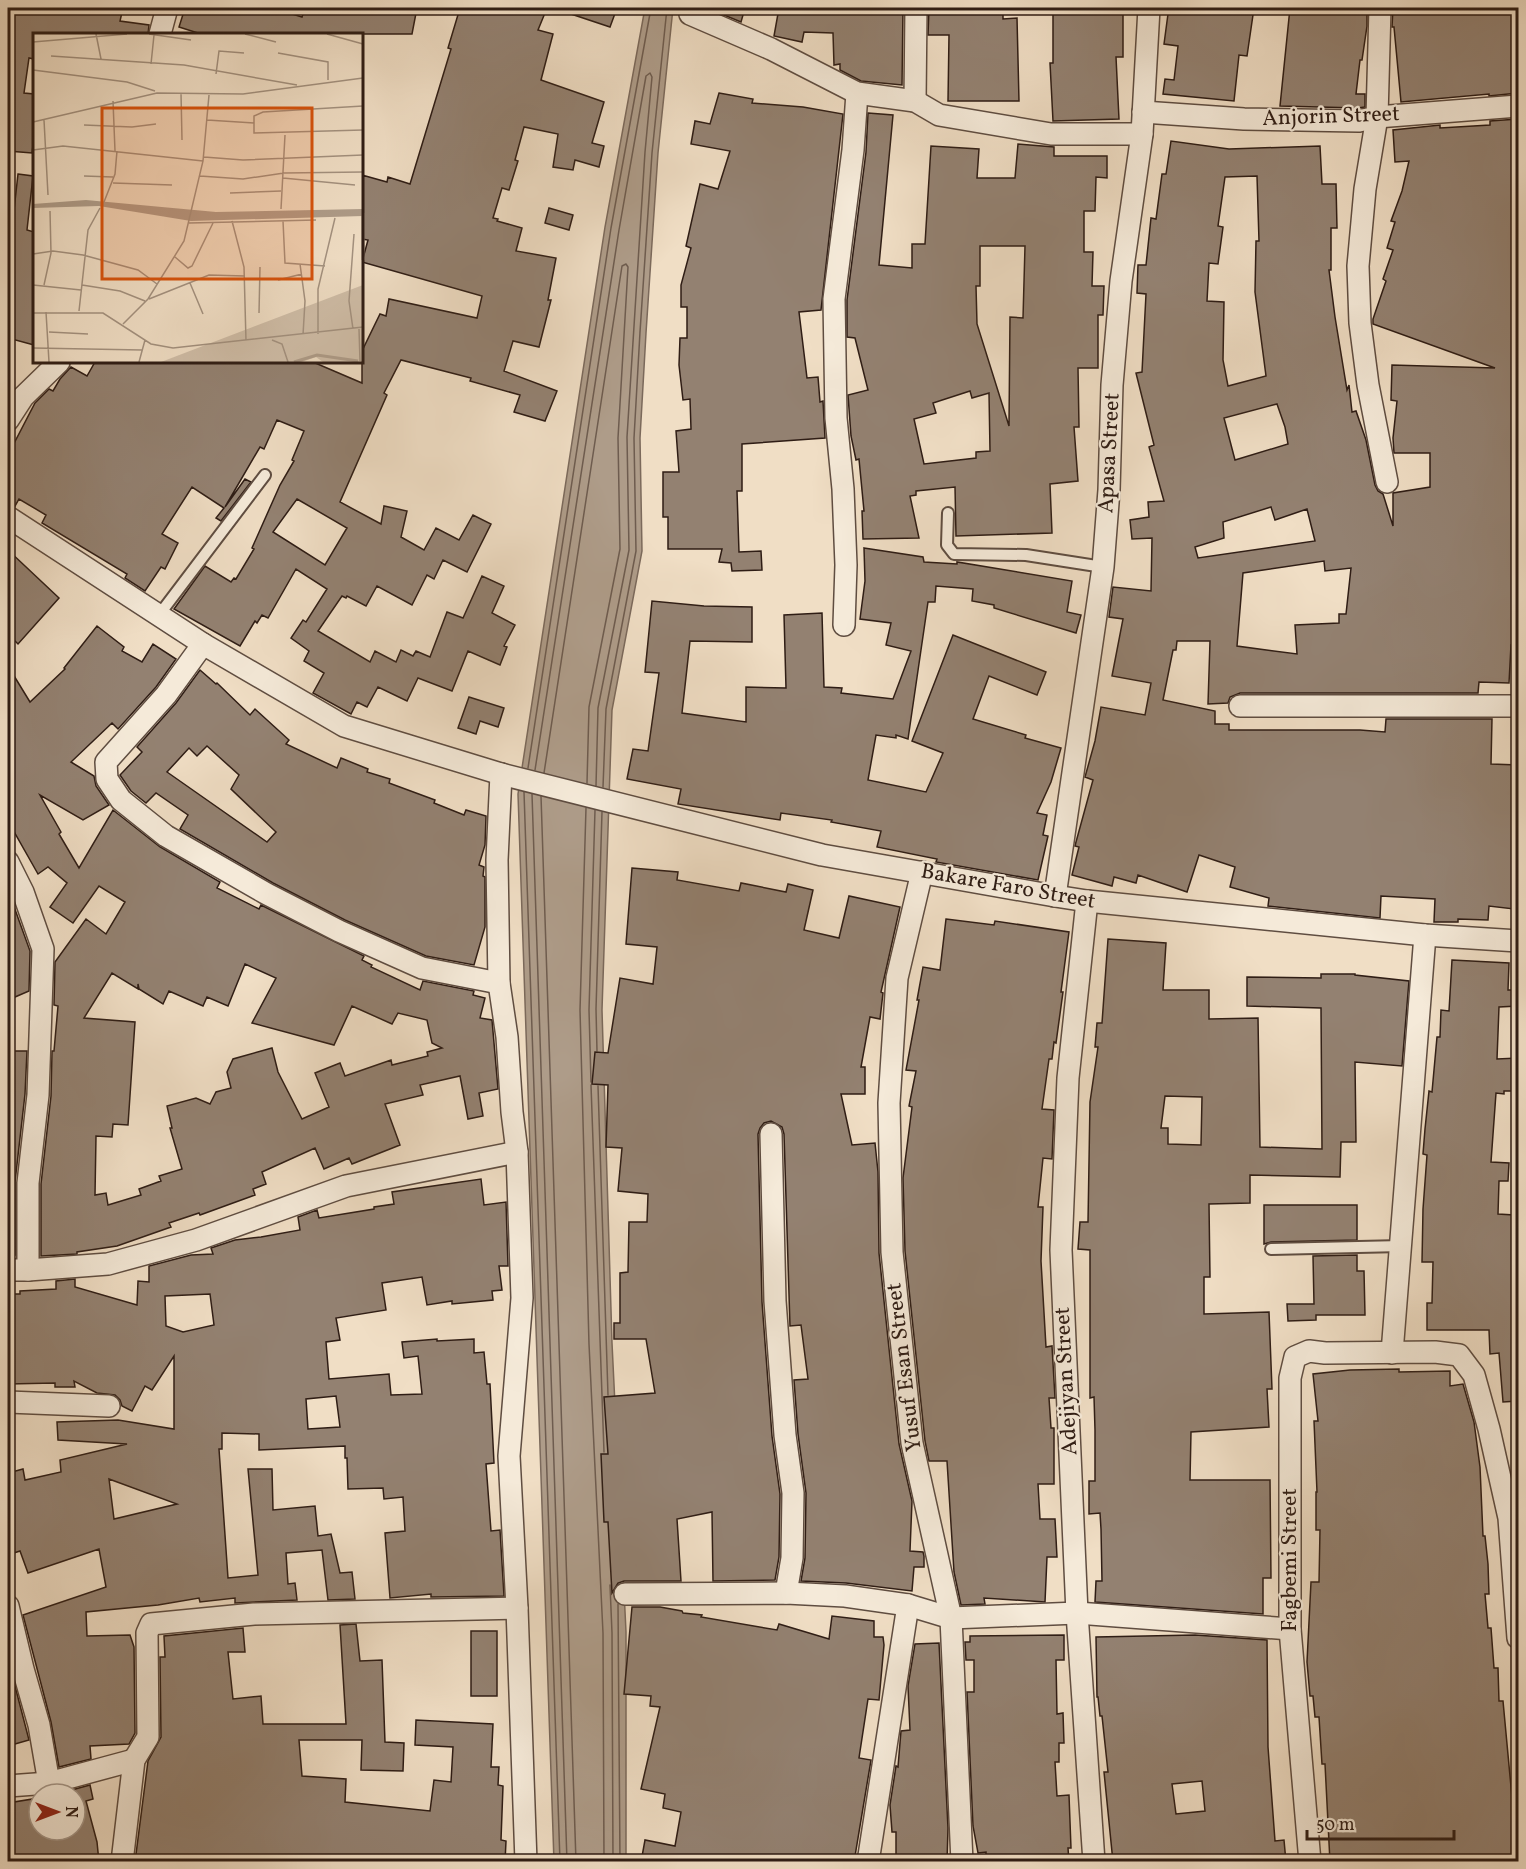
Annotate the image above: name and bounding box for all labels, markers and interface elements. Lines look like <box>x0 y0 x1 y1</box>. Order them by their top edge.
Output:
inset map <box>33 33 363 363</box>
street label: Anjorin Street <box>1262 99 1401 135</box>
street label: Apasa Street <box>1091 392 1129 514</box>
street label: Bakare Faro Street <box>918 856 1098 918</box>
street label: Yusuf Esan Street <box>879 1281 931 1453</box>
street label: Adejiyan Street <box>1048 1306 1086 1456</box>
street label: Fagbemi Street <box>1275 1488 1306 1632</box>
north arrow <box>27 1782 87 1842</box>
scale bar <box>1307 1803 1454 1841</box>
text: N <box>59 1806 81 1818</box>
text: 50 m <box>1316 1813 1355 1838</box>

